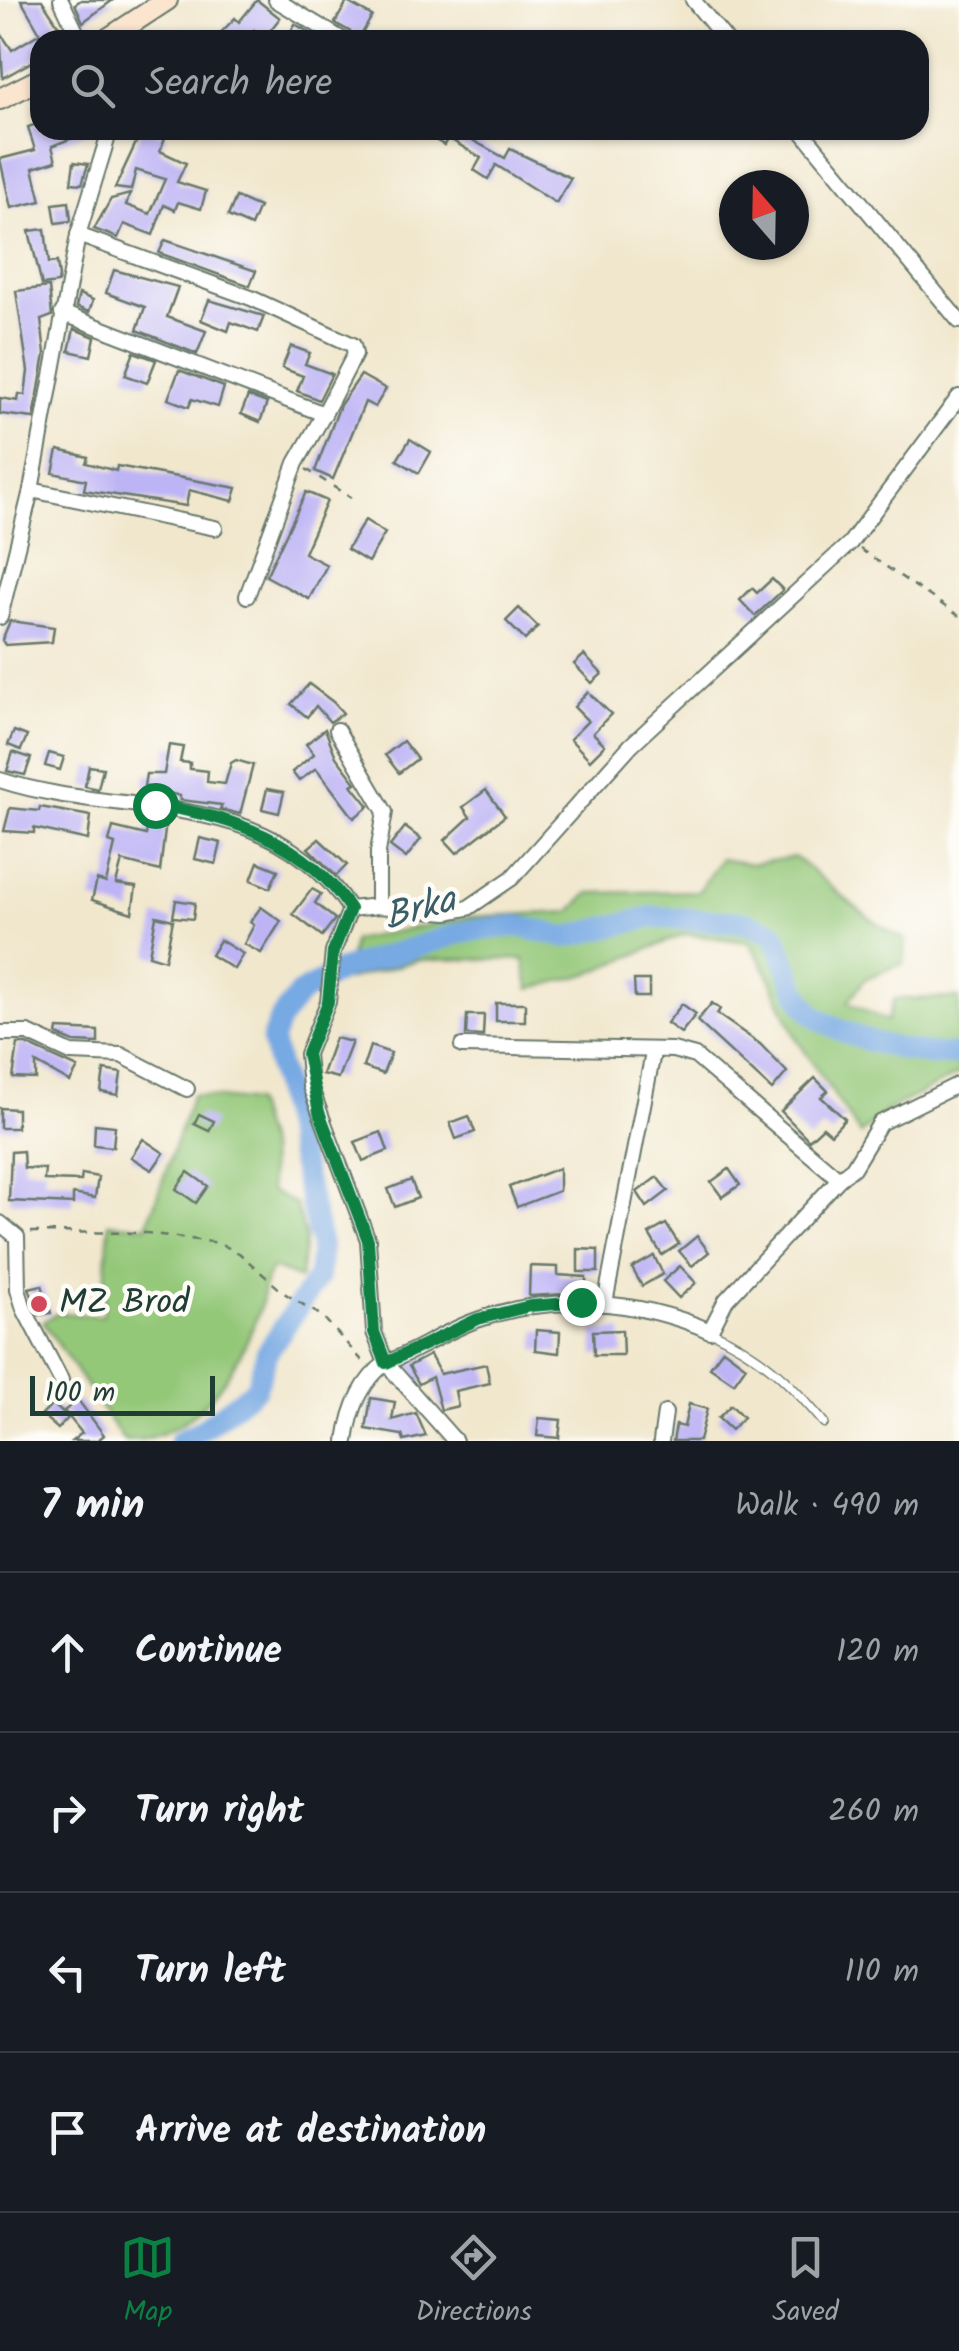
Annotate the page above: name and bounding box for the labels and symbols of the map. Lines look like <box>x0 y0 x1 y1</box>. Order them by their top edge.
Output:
north arrow <box>719 170 809 260</box>
route start <box>133 783 179 829</box>
water label: Brka <box>377 871 465 949</box>
place label: MZ Brod <box>59 1276 191 1332</box>
route end <box>559 1280 605 1326</box>
marker: MZ Brod <box>28 1293 50 1315</box>
scale bar <box>30 1371 215 1416</box>

